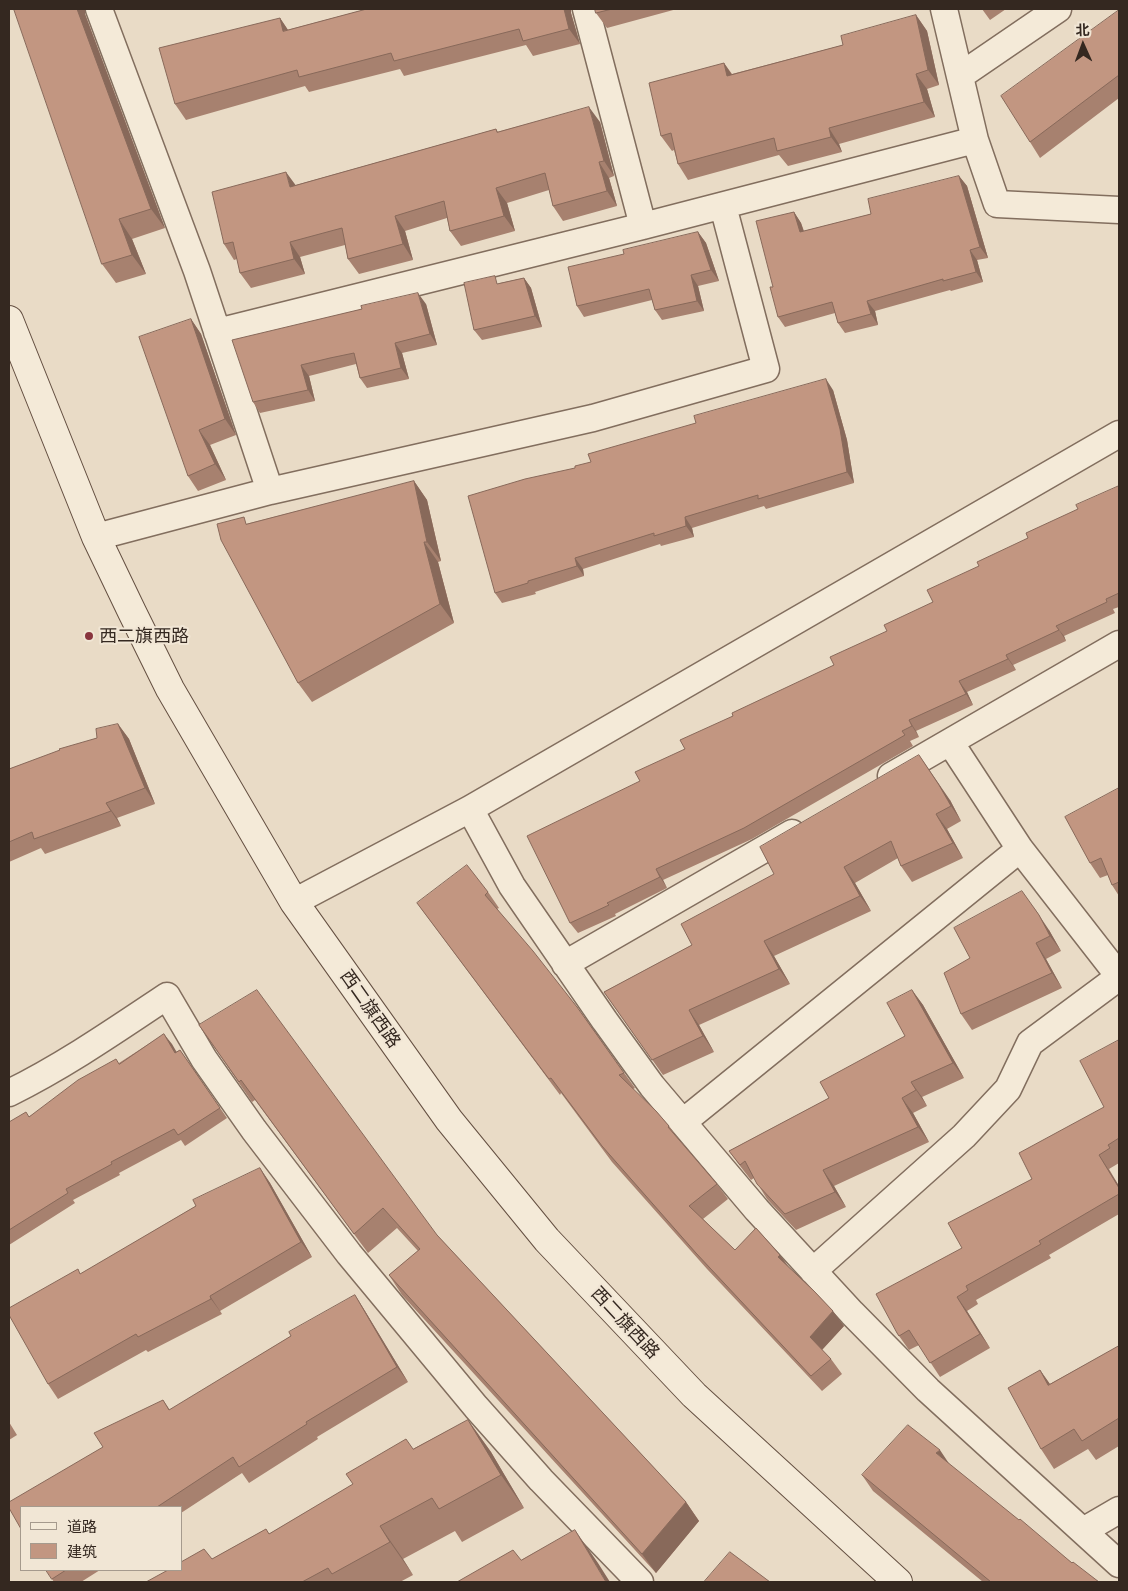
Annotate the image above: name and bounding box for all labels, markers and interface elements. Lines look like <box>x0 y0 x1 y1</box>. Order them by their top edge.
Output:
north arrow <box>1058 20 1108 70</box>
text: 北 <box>1075 22 1090 38</box>
place label: 西二旗西路 <box>99 625 189 647</box>
marker: 西二旗西路 <box>83 630 95 642</box>
street label: 西二旗西路 <box>335 966 405 1052</box>
street label: 西二旗西路 <box>586 1283 664 1363</box>
legend <box>20 1506 182 1571</box>
text: 道路 <box>67 1519 97 1535</box>
text: 建筑 <box>67 1544 97 1560</box>

